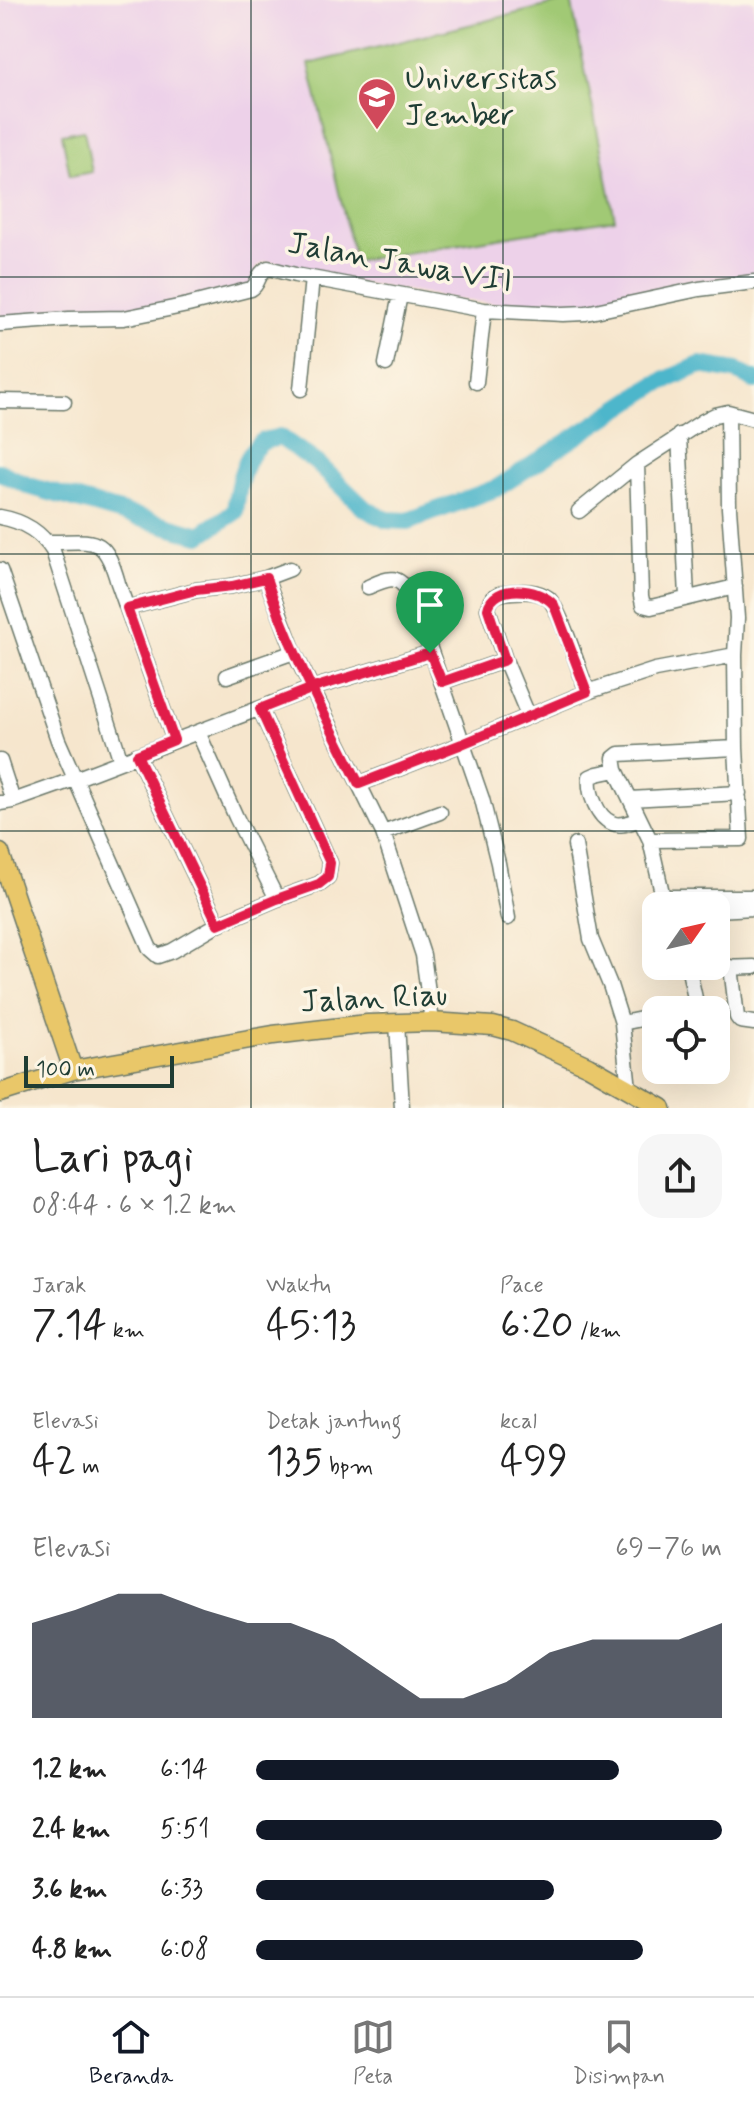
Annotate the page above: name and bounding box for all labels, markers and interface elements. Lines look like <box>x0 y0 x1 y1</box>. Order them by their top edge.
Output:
place label: Universitas Jember <box>405 58 557 137</box>
school or university icon: Universitas Jember <box>356 76 398 131</box>
street label: Jalan Jawa VII <box>284 223 516 303</box>
pin <box>396 571 464 653</box>
icon: arrive <box>408 583 452 627</box>
north arrow <box>642 892 730 980</box>
map controls <box>642 892 730 1084</box>
street label: Jalan Riau <box>300 974 448 1024</box>
button: locate <box>642 996 730 1084</box>
scale bar <box>24 1052 174 1088</box>
text: 100 m <box>36 1056 95 1084</box>
text: Lari pagi <box>32 1130 193 1188</box>
button: share <box>638 1134 722 1218</box>
text: 08:44 · 6 × 1.2 km <box>32 1189 237 1223</box>
text: Jarak <box>32 1272 86 1300</box>
text: Waktu <box>266 1272 331 1300</box>
text: Pace <box>500 1272 544 1300</box>
text: 7.14 <box>32 1300 107 1352</box>
text: 45:13 <box>266 1300 356 1352</box>
text: 6:20 <box>500 1300 574 1352</box>
text: km <box>107 1317 145 1345</box>
text: /km <box>574 1317 621 1345</box>
text: Elevasi <box>32 1408 98 1436</box>
text: Detak jantung <box>266 1408 402 1436</box>
text: kcal <box>500 1408 537 1436</box>
text: 42 <box>32 1436 76 1488</box>
text: 135 <box>266 1436 323 1488</box>
text: 499 <box>500 1436 568 1488</box>
text: m <box>76 1453 100 1481</box>
text: bpm <box>323 1453 373 1481</box>
text: Elevasi <box>32 1532 111 1566</box>
text: 69–76 m <box>615 1532 722 1566</box>
text: 1.2 km <box>32 1753 107 1787</box>
text: 6:14 <box>160 1753 208 1787</box>
text: 2.4 km <box>32 1813 110 1847</box>
text: 5:51 <box>160 1813 209 1847</box>
text: 3.6 km <box>32 1873 107 1907</box>
text: 6:33 <box>160 1873 203 1907</box>
text: 4.8 km <box>32 1933 112 1967</box>
text: 6:08 <box>160 1933 209 1967</box>
tab: Beranda <box>89 2015 173 2091</box>
tab: Peta <box>351 2015 395 2091</box>
tab: Disimpan <box>573 2015 665 2091</box>

